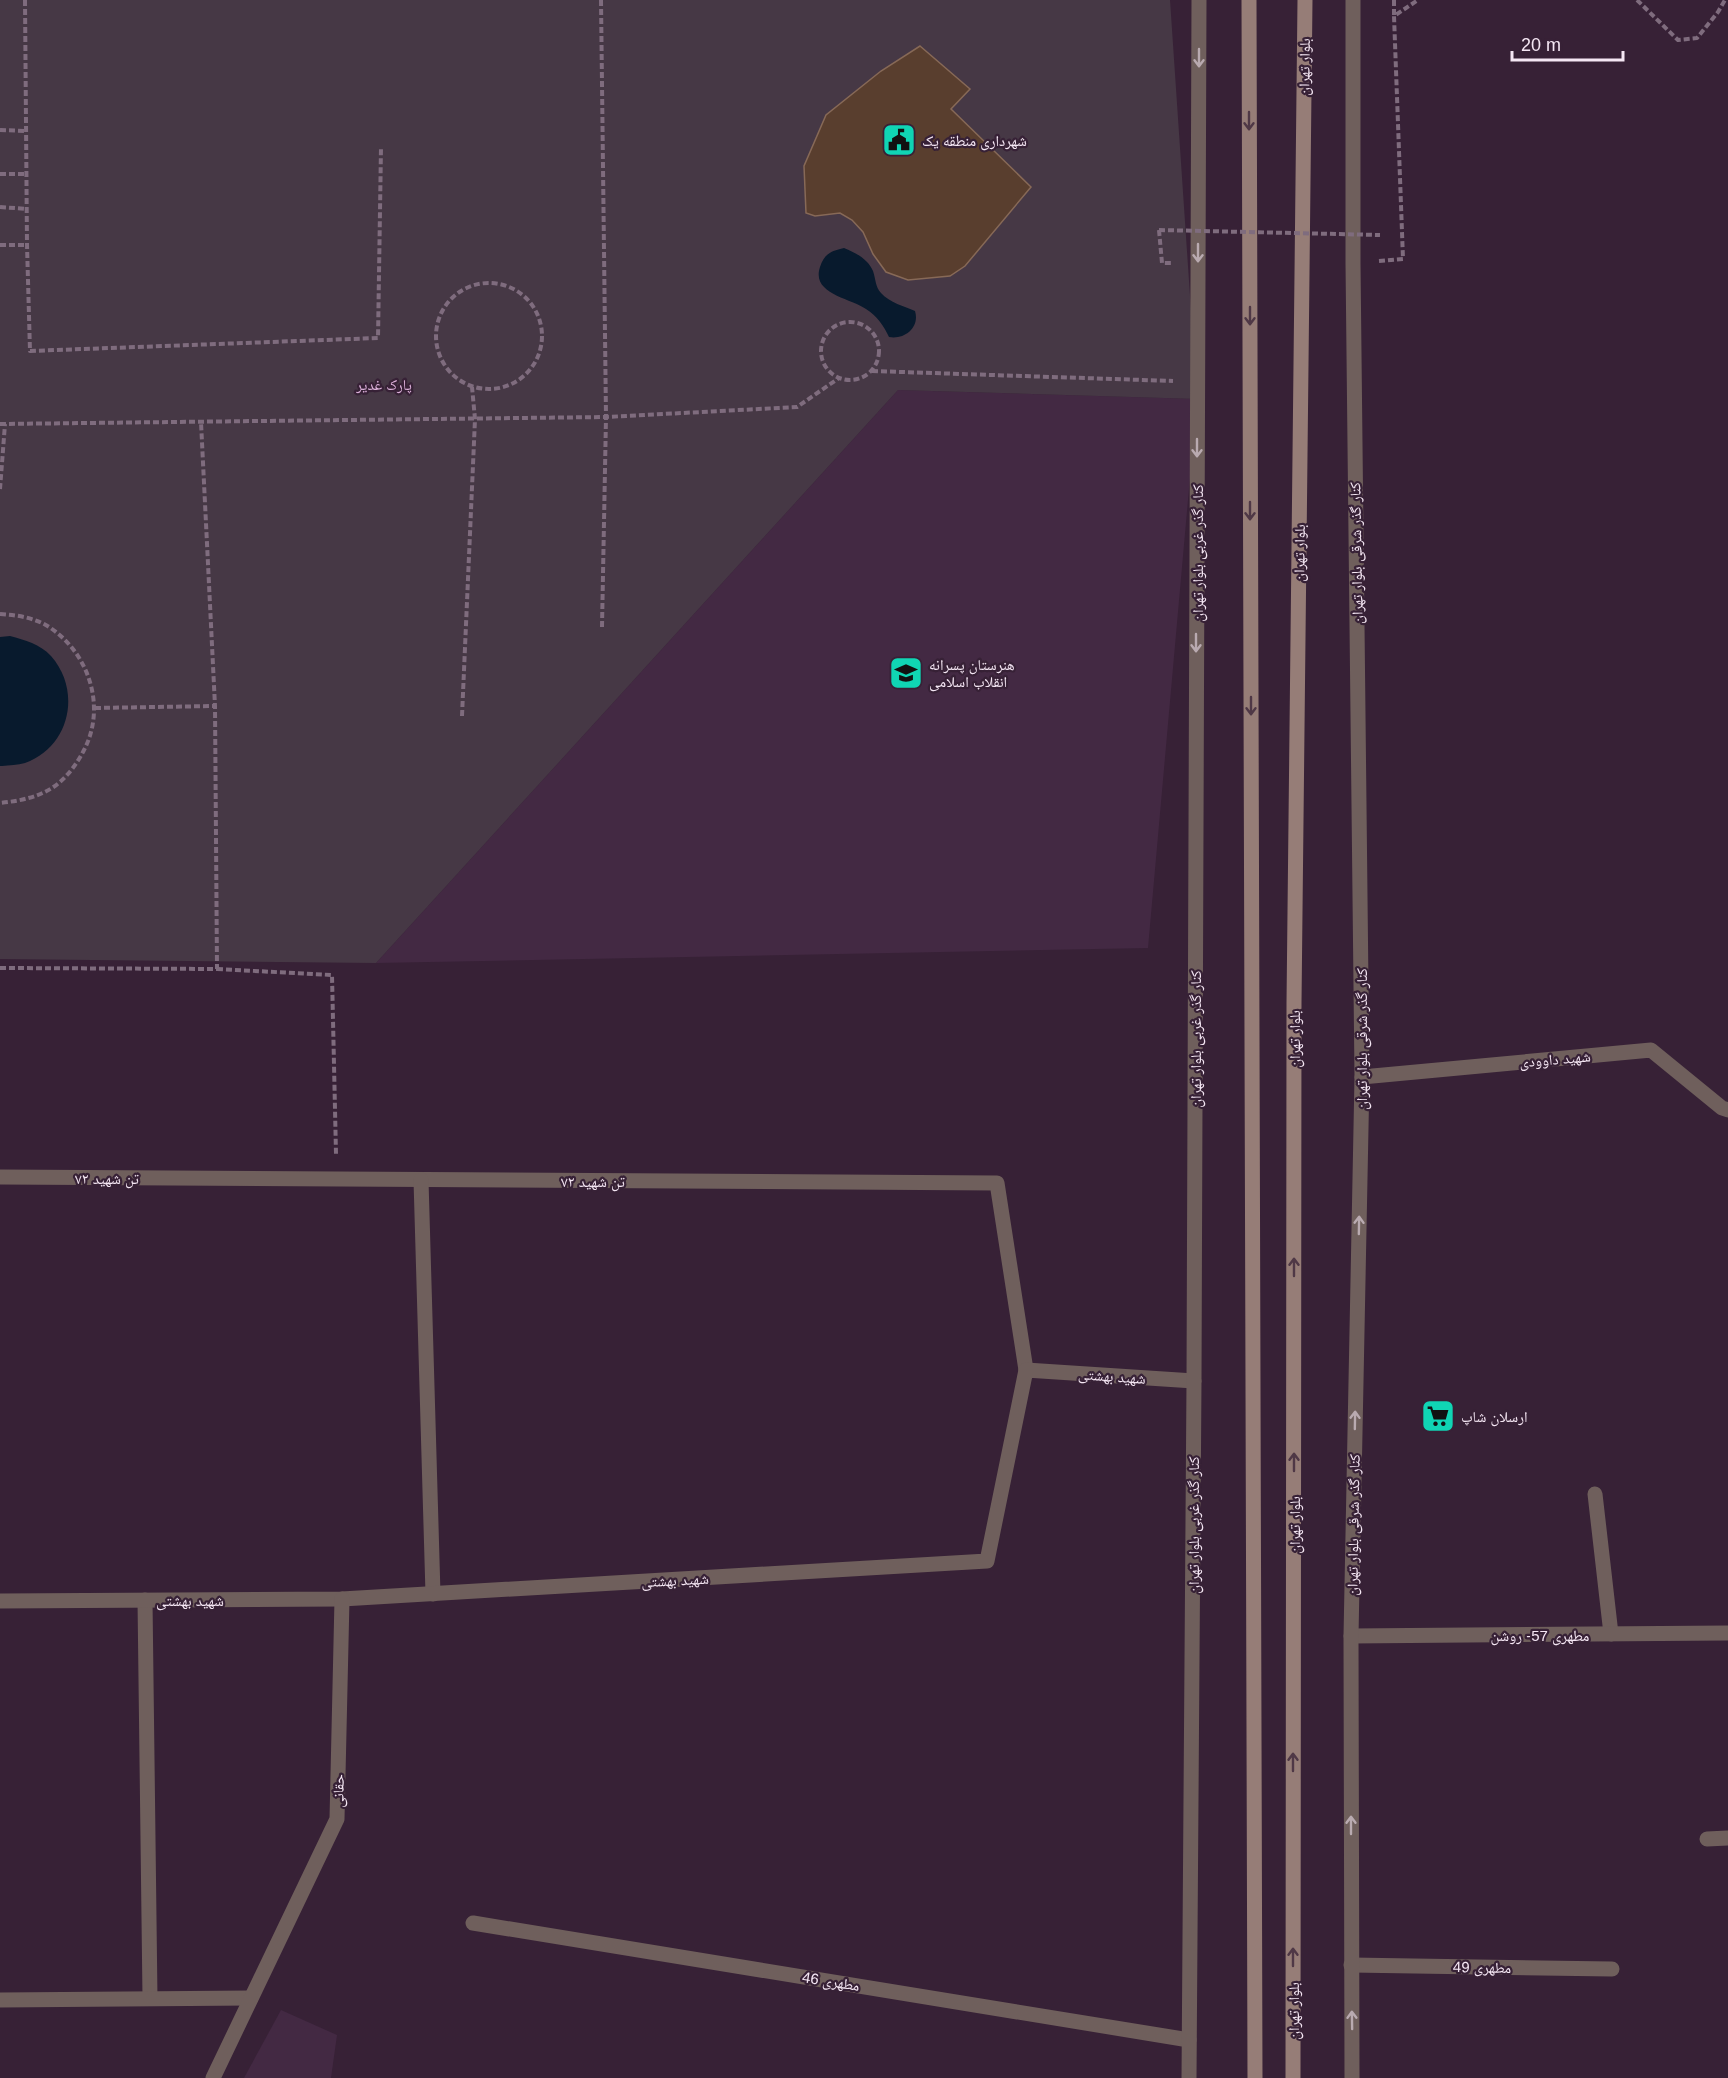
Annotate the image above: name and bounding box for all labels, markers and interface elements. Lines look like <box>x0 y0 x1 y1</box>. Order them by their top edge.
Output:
scale bar <box>1512 24 1623 62</box>
text: 20 m <box>1521 35 1561 55</box>
street label: بلوار تهران <box>1295 38 1315 96</box>
one-way arrow <box>1193 48 1205 68</box>
one-way arrow <box>1243 111 1255 131</box>
public building icon: شهرداری منطقه یک <box>881 122 917 158</box>
place label: شهرداری منطقه یک <box>922 132 1027 151</box>
one-way arrow <box>1192 243 1204 263</box>
one-way arrow <box>1244 306 1256 326</box>
park label: پارک غدیر <box>355 376 412 394</box>
one-way arrow <box>1191 438 1203 458</box>
street label: کنار گذر شرقی بلوار تهران <box>1346 482 1368 624</box>
street label: کنار گذر غربی بلوار تهران <box>1189 484 1208 622</box>
one-way arrow <box>1244 501 1256 521</box>
street label: بلوار تهران <box>1290 524 1310 582</box>
one-way arrow <box>1190 633 1202 653</box>
school or university icon: هنرستان پسرانه انقلاب اسلامی <box>888 655 924 691</box>
place label: هنرستان پسرانه انقلاب اسلامی <box>929 656 1015 692</box>
one-way arrow <box>1245 696 1257 716</box>
street label: کنار گذر شرقی بلوار تهران <box>1353 968 1372 1110</box>
street label: کنار گذر غربی بلوار تهران <box>1187 970 1206 1108</box>
street label: بلوار تهران <box>1286 1010 1305 1068</box>
street label: شهید داوودی <box>1519 1047 1592 1073</box>
street label: ۷۲ تن شهید <box>75 1170 139 1189</box>
street label: ۷۲ تن شهید <box>561 1173 625 1192</box>
one-way arrow <box>1353 1215 1365 1235</box>
one-way arrow <box>1288 1257 1300 1277</box>
street label: شهید بهشتی <box>1077 1365 1147 1389</box>
supermarket icon: ارسلان شاپ <box>1420 1398 1456 1434</box>
place label: ارسلان شاپ <box>1461 1408 1528 1427</box>
one-way arrow <box>1350 1410 1361 1430</box>
one-way arrow <box>1288 1452 1300 1472</box>
street label: کنار گذر شرقی بلوار تهران <box>1343 1454 1365 1596</box>
street label: کنار گذر غربی بلوار تهران <box>1185 1456 1204 1594</box>
street label: بلوار تهران <box>1286 1496 1305 1554</box>
street label: شهید بهشتی <box>641 1570 710 1592</box>
street label: شهید بهشتی <box>156 1592 224 1611</box>
street label: مطهری 57- روشن <box>1491 1627 1590 1646</box>
one-way arrow <box>1287 1752 1299 1772</box>
street label: حقانی <box>329 1774 349 1808</box>
one-way arrow <box>1345 1815 1357 1835</box>
one-way arrow <box>1287 1947 1299 1967</box>
street label: مطهری 49 <box>1453 1958 1511 1978</box>
street label: مطهری 46 <box>801 1968 861 1996</box>
street label: بلوار تهران <box>1285 1982 1304 2040</box>
one-way arrow <box>1346 2010 1357 2030</box>

